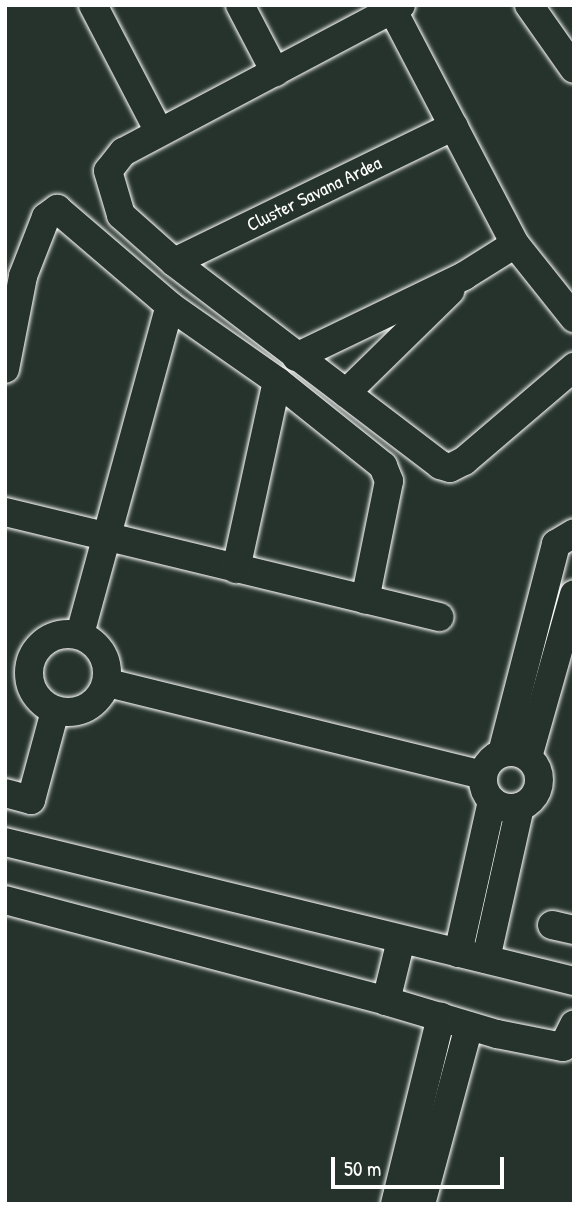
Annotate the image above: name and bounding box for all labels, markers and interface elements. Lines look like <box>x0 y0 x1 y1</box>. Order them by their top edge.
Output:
street label: Cluster Savana Ardea <box>243 152 385 236</box>
scale bar <box>334 1142 507 1186</box>
text: 50 m <box>344 1154 381 1183</box>

